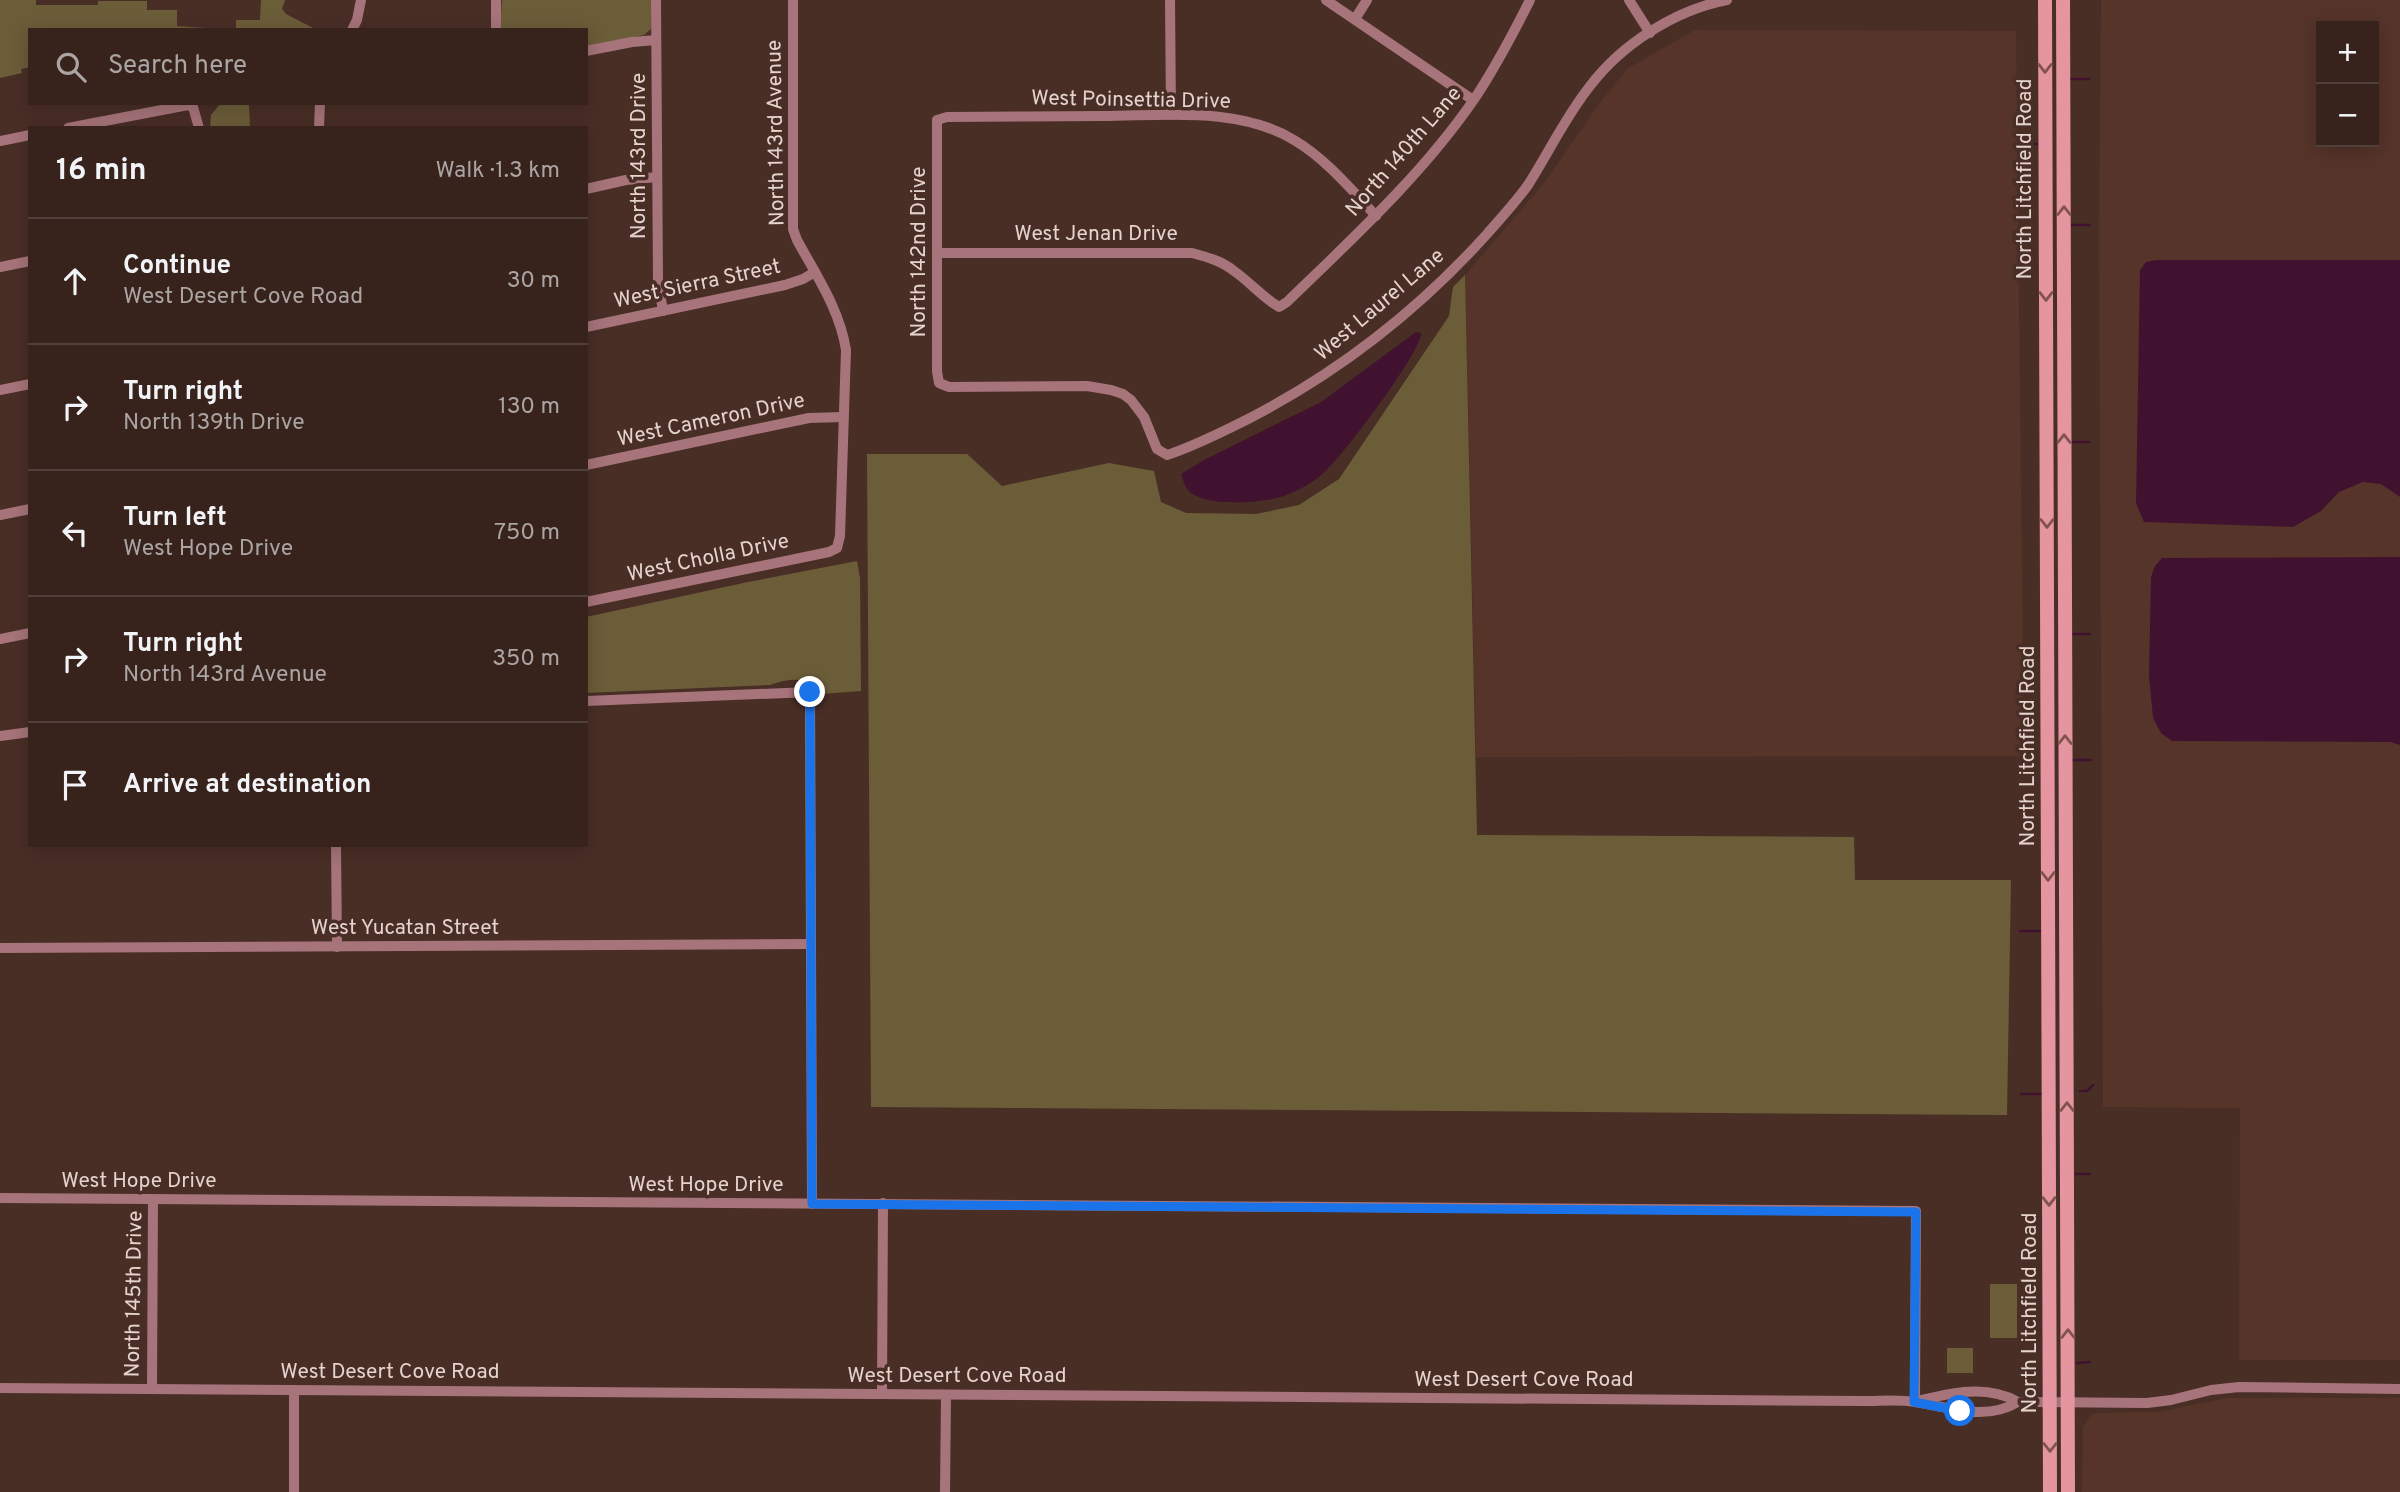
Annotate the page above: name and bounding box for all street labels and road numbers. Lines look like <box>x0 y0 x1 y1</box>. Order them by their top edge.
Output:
street label: North 143rd Avenue <box>761 40 792 226</box>
street label: North 143rd Drive <box>626 73 653 239</box>
street label: North Litchfield Road <box>2012 79 2039 279</box>
street label: North 140th Lane <box>1340 81 1468 223</box>
street label: West Poinsettia Drive <box>1031 85 1231 116</box>
street label: North 142nd Drive <box>906 166 933 338</box>
street label: West Jenan Drive <box>1014 221 1178 248</box>
street label: West Laurel Lane <box>1309 243 1450 367</box>
street label: West Sierra Street <box>611 254 783 315</box>
street label: West Cameron Drive <box>615 387 808 454</box>
street label: West Cholla Drive <box>625 528 792 589</box>
street label: North Litchfield Road <box>2015 646 2042 846</box>
street label: West Yucatan Street <box>311 915 499 942</box>
street label: West Hope Drive <box>61 1168 217 1195</box>
street label: West Hope Drive <box>628 1172 784 1199</box>
street label: North 145th Drive <box>120 1210 149 1378</box>
street label: North Litchfield Road <box>2017 1213 2044 1413</box>
street label: West Desert Cove Road <box>280 1359 500 1386</box>
street label: West Desert Cove Road <box>847 1363 1067 1390</box>
street label: West Desert Cove Road <box>1414 1367 1634 1394</box>

